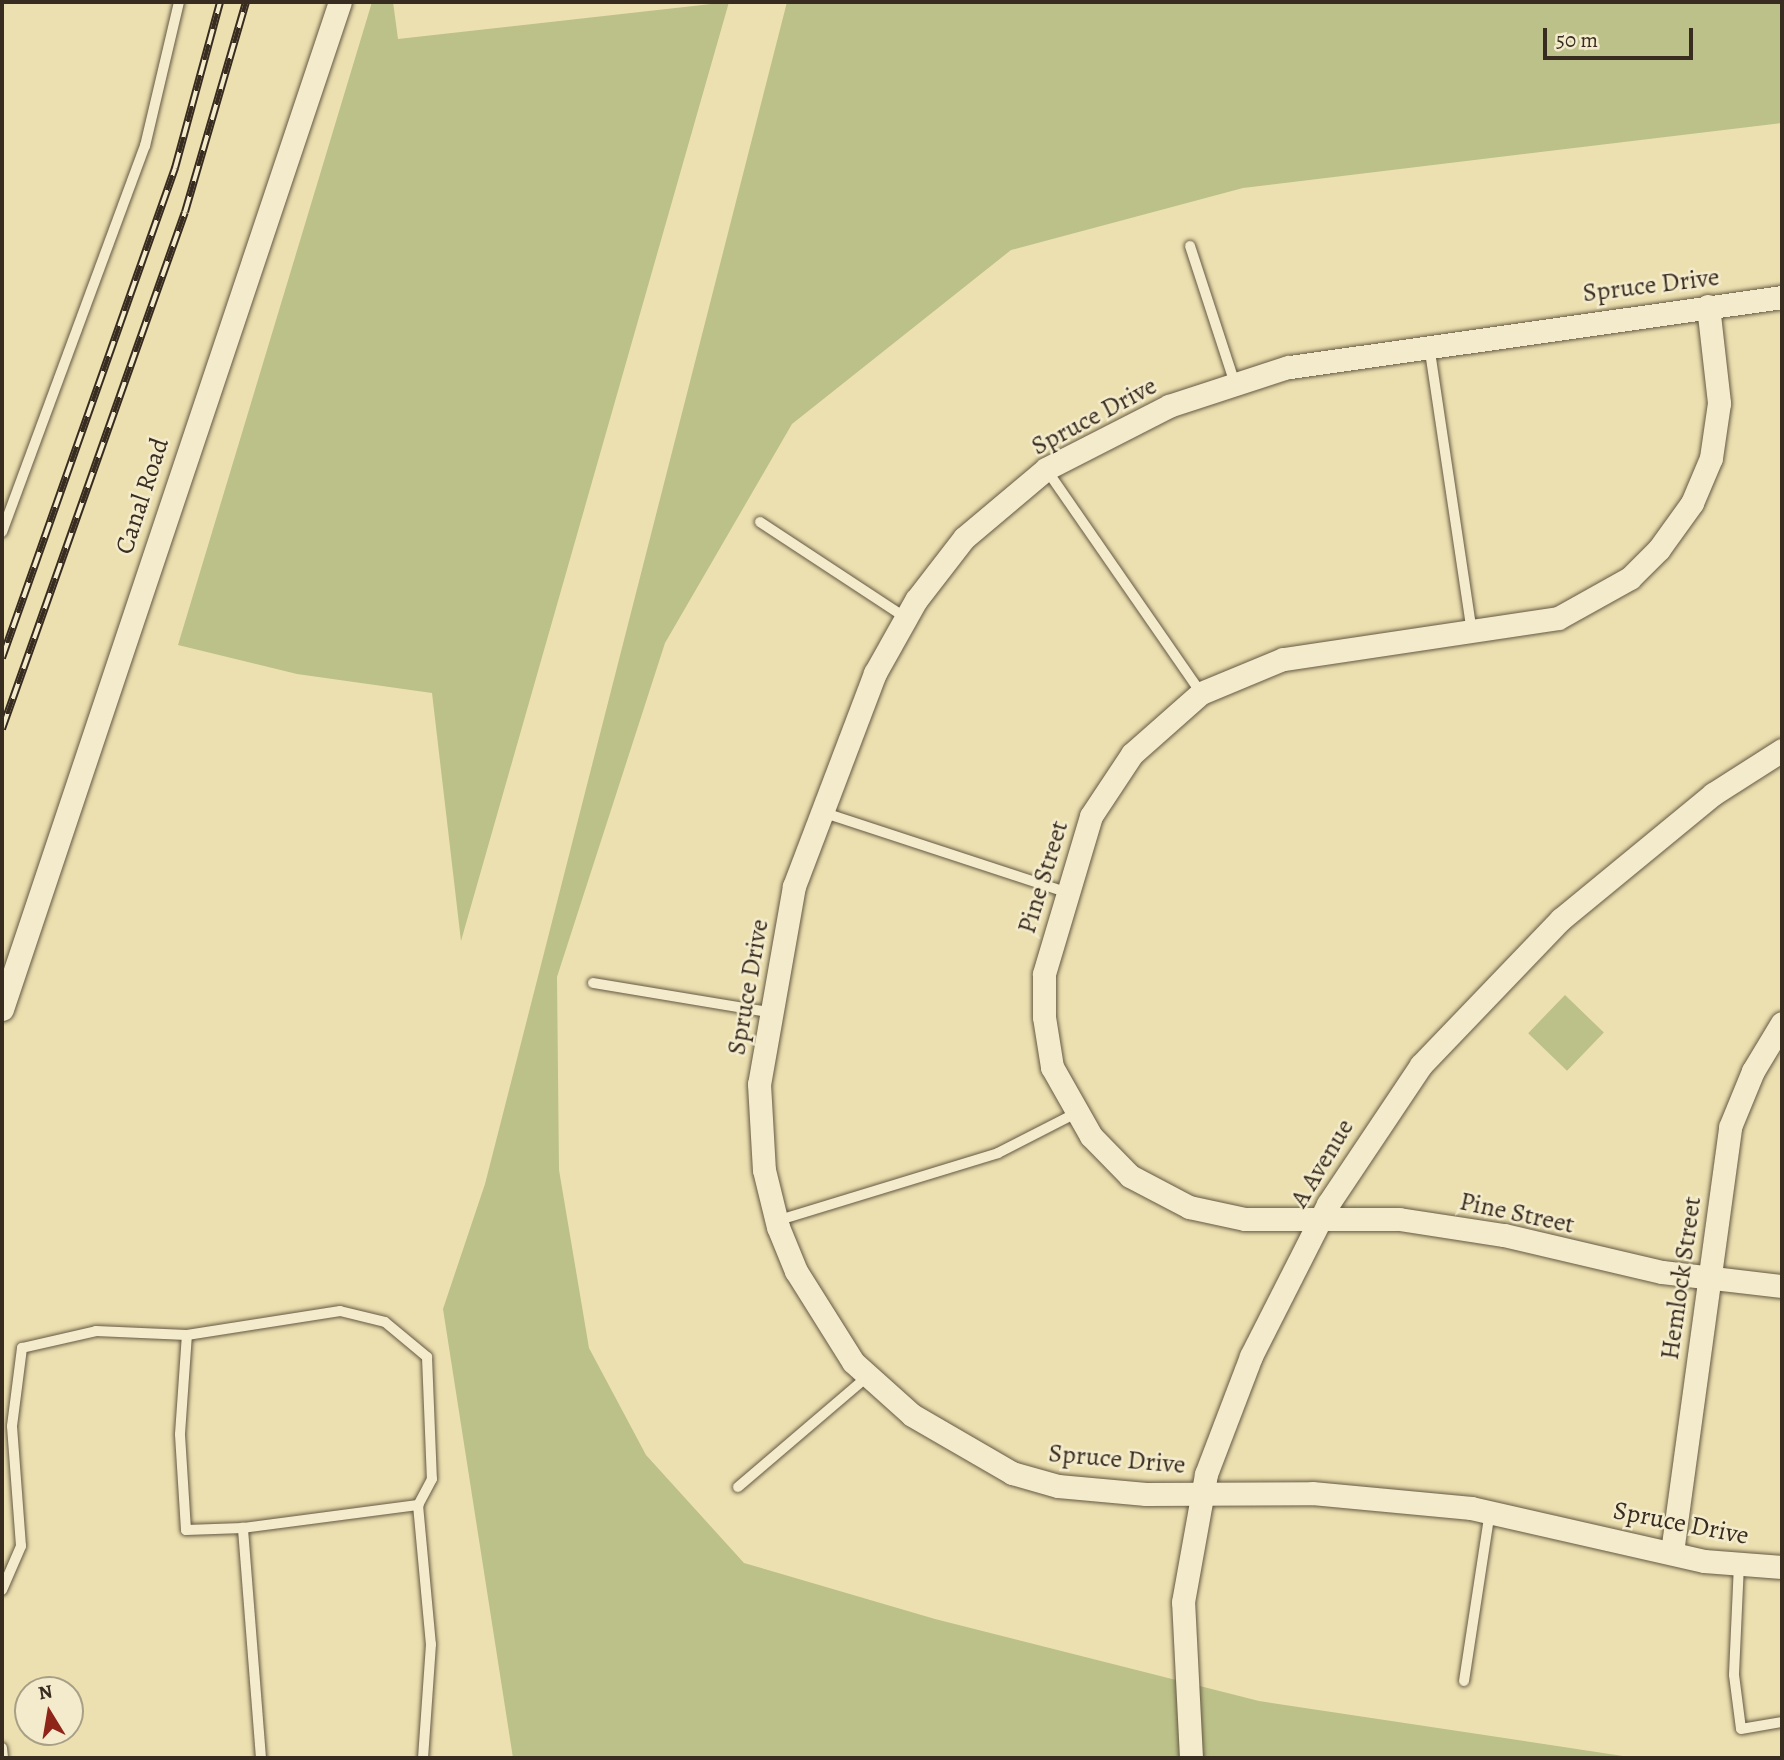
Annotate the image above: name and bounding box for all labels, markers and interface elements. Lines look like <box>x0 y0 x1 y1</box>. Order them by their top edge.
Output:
scale bar <box>1546 14 1696 58</box>
text: 50 m <box>1556 26 1598 54</box>
street label: Spruce Drive <box>1581 261 1721 309</box>
street label: Spruce Drive <box>1026 370 1162 462</box>
street label: Canal Road <box>109 434 175 558</box>
street label: Pine Street <box>1011 817 1075 937</box>
street label: Spruce Drive <box>721 917 775 1057</box>
street label: A Avenue <box>1283 1113 1361 1213</box>
street label: Pine Street <box>1457 1186 1577 1240</box>
street label: Hemlock Street <box>1654 1194 1708 1362</box>
street label: Spruce Drive <box>1047 1437 1187 1481</box>
street label: Spruce Drive <box>1611 1495 1751 1551</box>
north arrow <box>14 1676 84 1746</box>
text: N <box>36 1678 55 1706</box>

